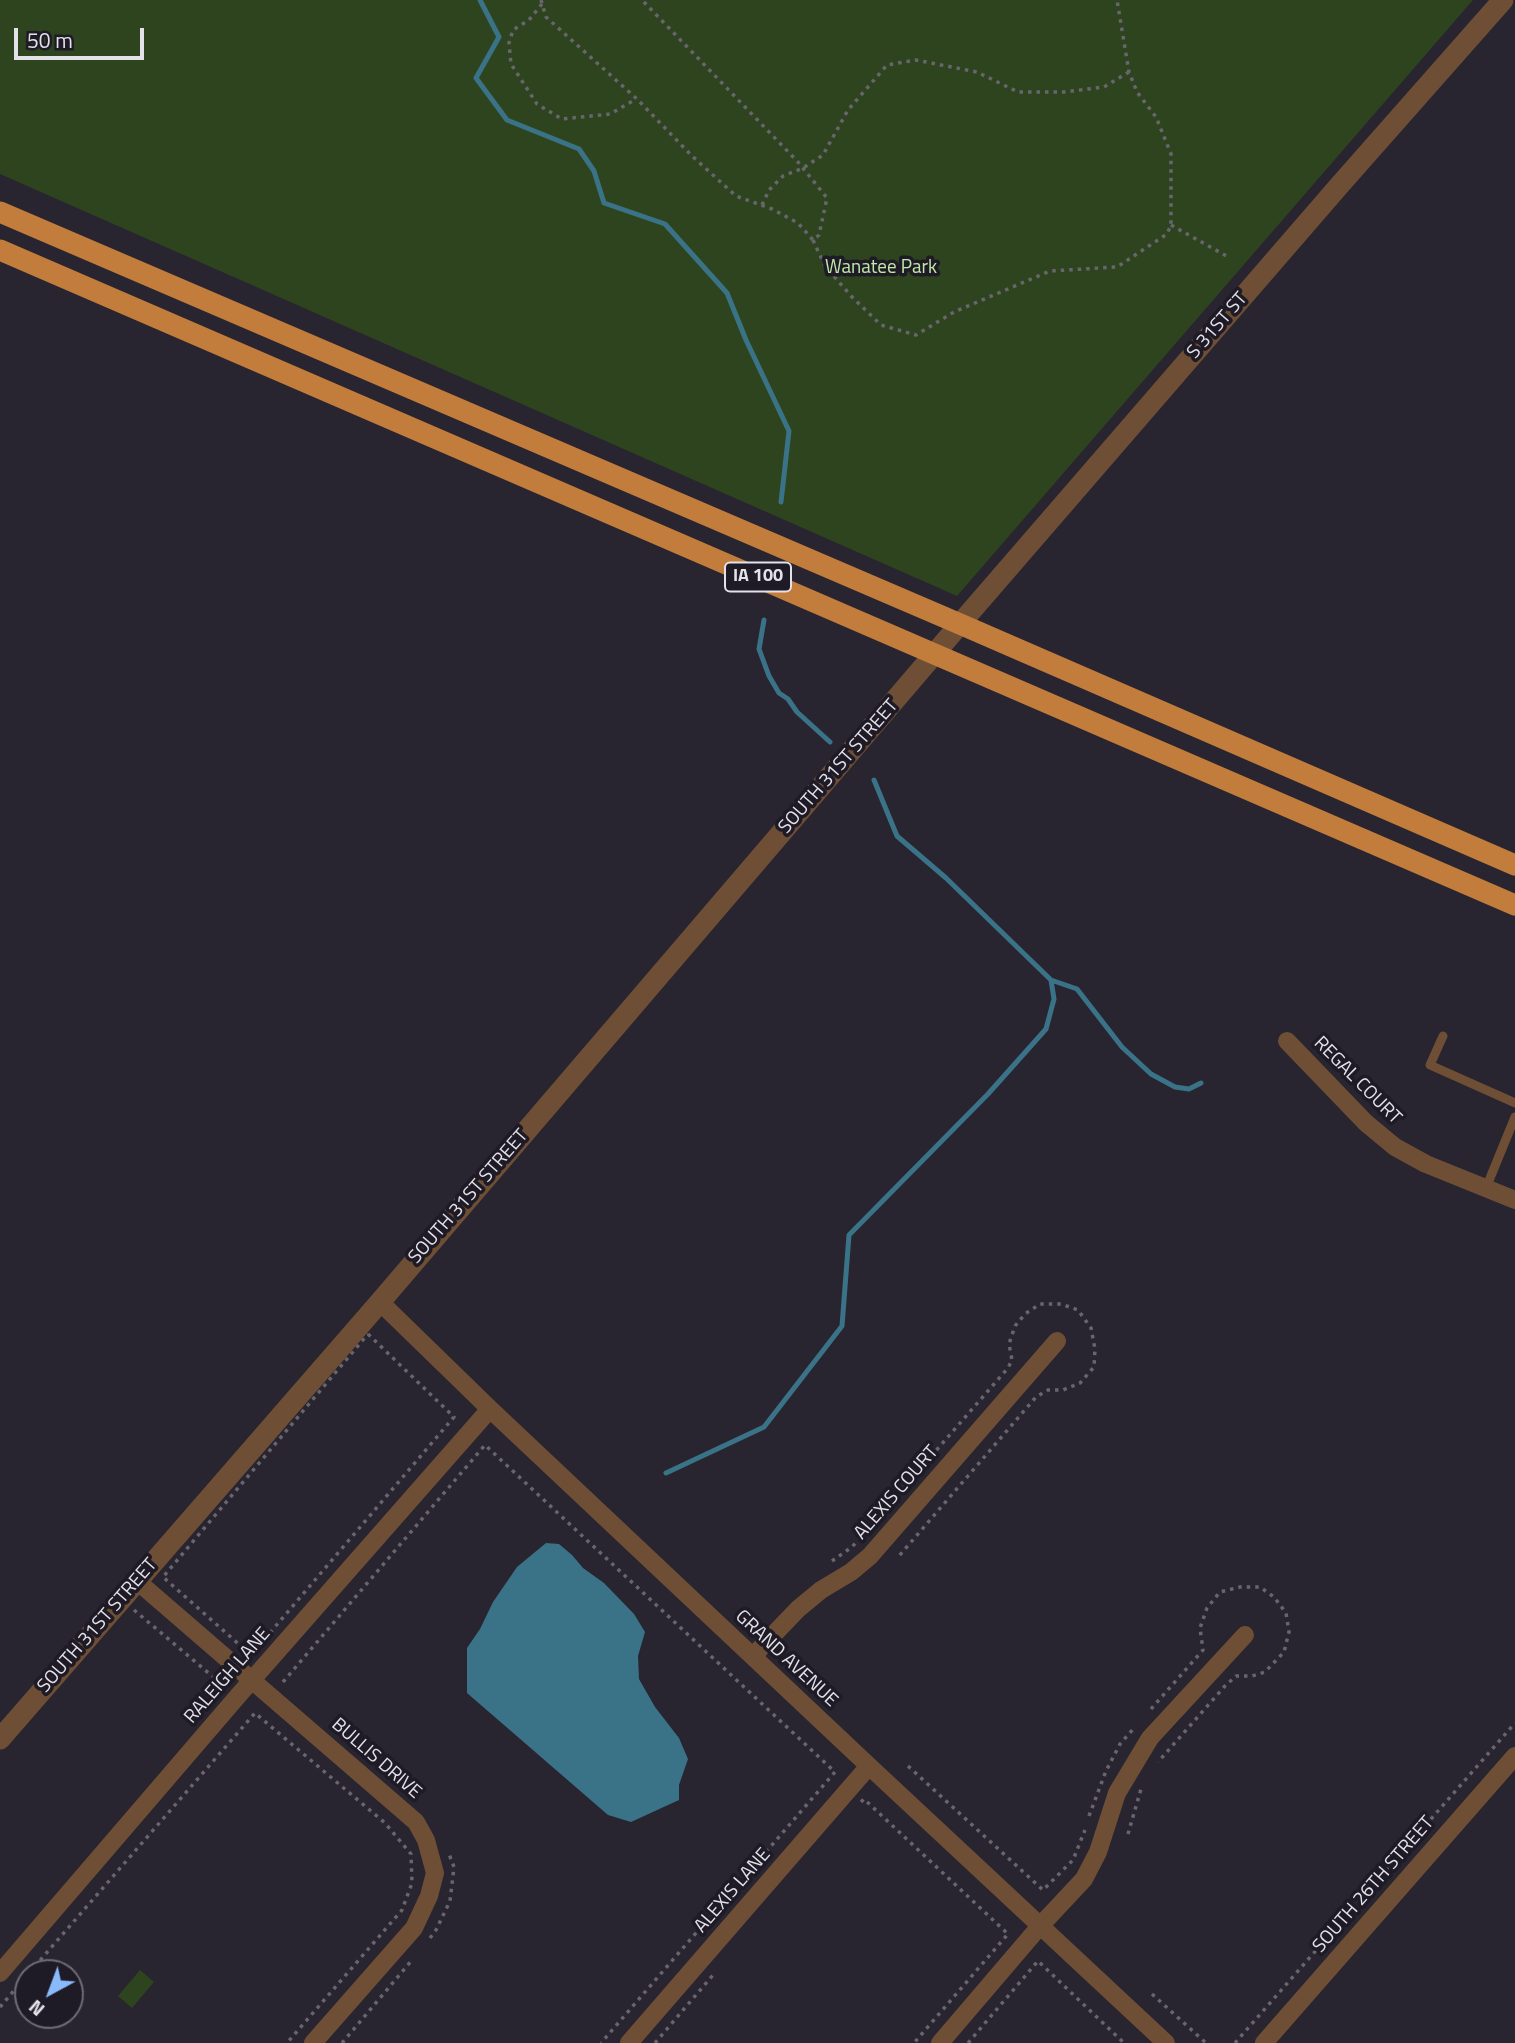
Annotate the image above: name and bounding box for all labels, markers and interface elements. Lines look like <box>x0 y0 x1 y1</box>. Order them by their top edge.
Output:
scale bar <box>18 14 147 58</box>
text: 50 m <box>27 24 73 56</box>
park label: Wanatee Park <box>825 257 937 279</box>
street label: S 31ST ST <box>1183 288 1253 364</box>
road number: IA 100 <box>725 562 791 592</box>
street label: SOUTH 31ST STREET <box>774 695 904 839</box>
street label: REGAL COURT <box>1308 1032 1406 1130</box>
street label: SOUTH 31ST STREET <box>404 1125 534 1269</box>
street label: ALEXIS COURT <box>850 1441 944 1545</box>
street label: SOUTH 31ST STREET <box>33 1554 163 1698</box>
street label: GRAND AVENUE <box>730 1606 842 1712</box>
street label: RALEIGH LANE <box>180 1623 276 1729</box>
street label: BULLIS DRIVE <box>326 1714 426 1804</box>
street label: SOUTH 26TH STREET <box>1309 1812 1439 1958</box>
street label: ALEXIS LANE <box>690 1844 776 1938</box>
north arrow <box>14 1959 84 2029</box>
text: N <box>22 1993 51 2024</box>

